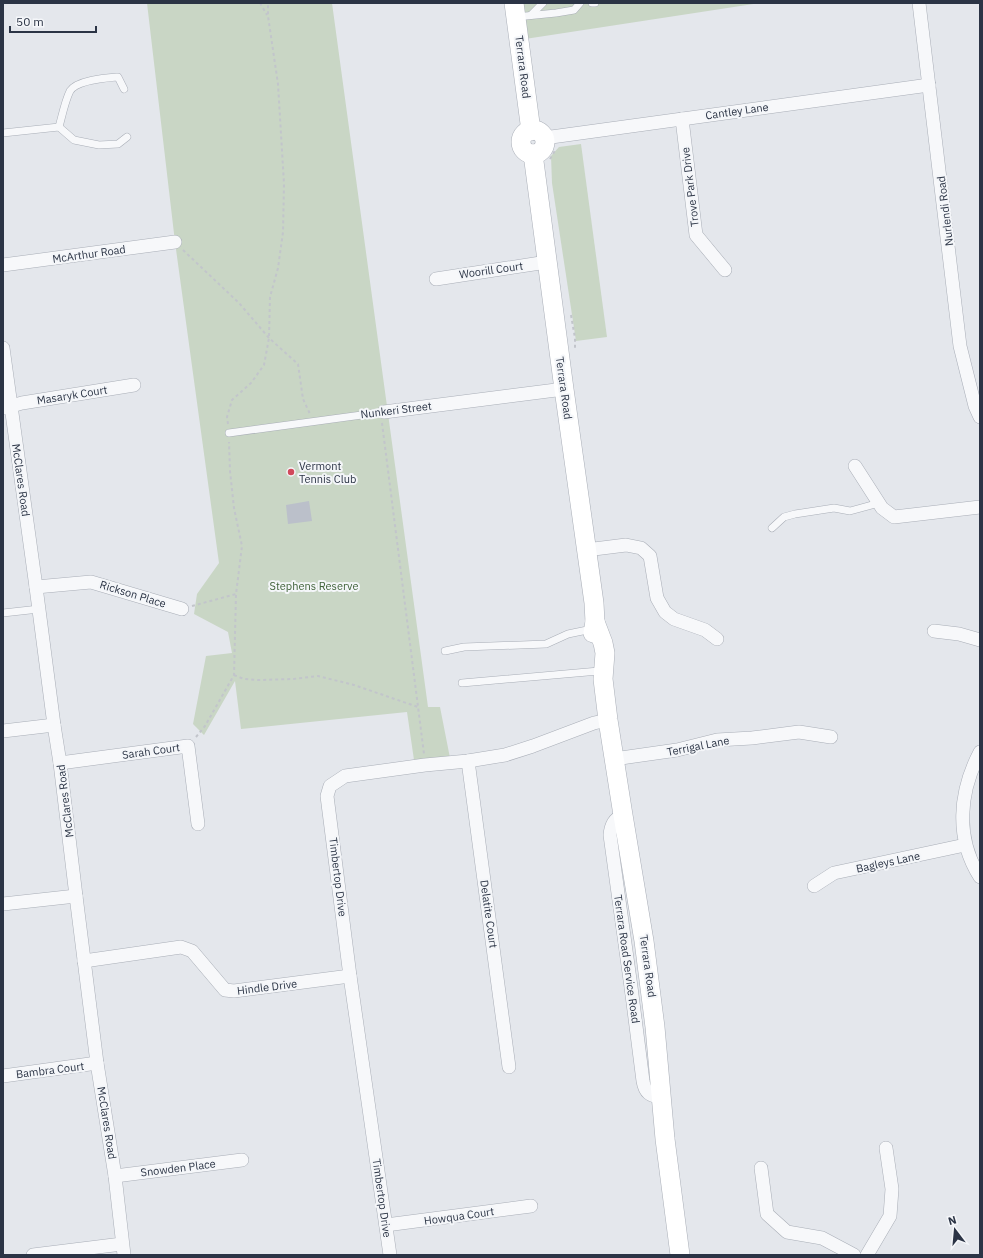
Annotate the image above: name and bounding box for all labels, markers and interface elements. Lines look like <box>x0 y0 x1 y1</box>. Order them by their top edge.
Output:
scale bar <box>10 8 96 34</box>
text: 50 m <box>16 14 44 29</box>
street label: Terrara Road <box>512 35 534 99</box>
street label: Cantley Lane <box>705 100 769 122</box>
street label: Trove Park Drive <box>678 146 702 228</box>
street label: Nurlendi Road <box>934 175 956 247</box>
street label: McArthur Road <box>51 242 127 266</box>
street label: Woorill Court <box>458 259 524 281</box>
street label: Terrara Road <box>553 356 575 420</box>
street label: Masaryk Court <box>36 382 108 407</box>
street label: Nunkeri Street <box>360 399 432 421</box>
street label: McClares Road <box>9 443 33 517</box>
place label: Vermont Tennis Club <box>299 459 356 486</box>
marker: Vermont Tennis Club <box>286 467 296 477</box>
street label: Rickson Place <box>98 577 168 611</box>
park label: Stephens Reserve <box>270 579 358 593</box>
street label: Terrigal Lane <box>666 733 730 759</box>
street label: Sarah Court <box>121 740 181 762</box>
street label: McClares Road <box>54 764 76 838</box>
street label: Timbertop Drive <box>326 837 350 917</box>
street label: Bagleys Lane <box>855 848 921 876</box>
street label: Delatite Court <box>477 879 501 949</box>
street label: Terrara Road Service Road <box>611 894 643 1024</box>
street label: Terrara Road <box>637 934 659 998</box>
street label: Hindle Drive <box>236 976 298 998</box>
street label: Bambra Court <box>15 1059 85 1081</box>
street label: McClares Road <box>94 1086 120 1160</box>
street label: Snowden Place <box>140 1156 216 1180</box>
street label: Timbertop Drive <box>370 1158 394 1238</box>
street label: Howqua Court <box>423 1204 495 1228</box>
north arrow <box>935 1210 975 1250</box>
text: N <box>946 1213 958 1228</box>

